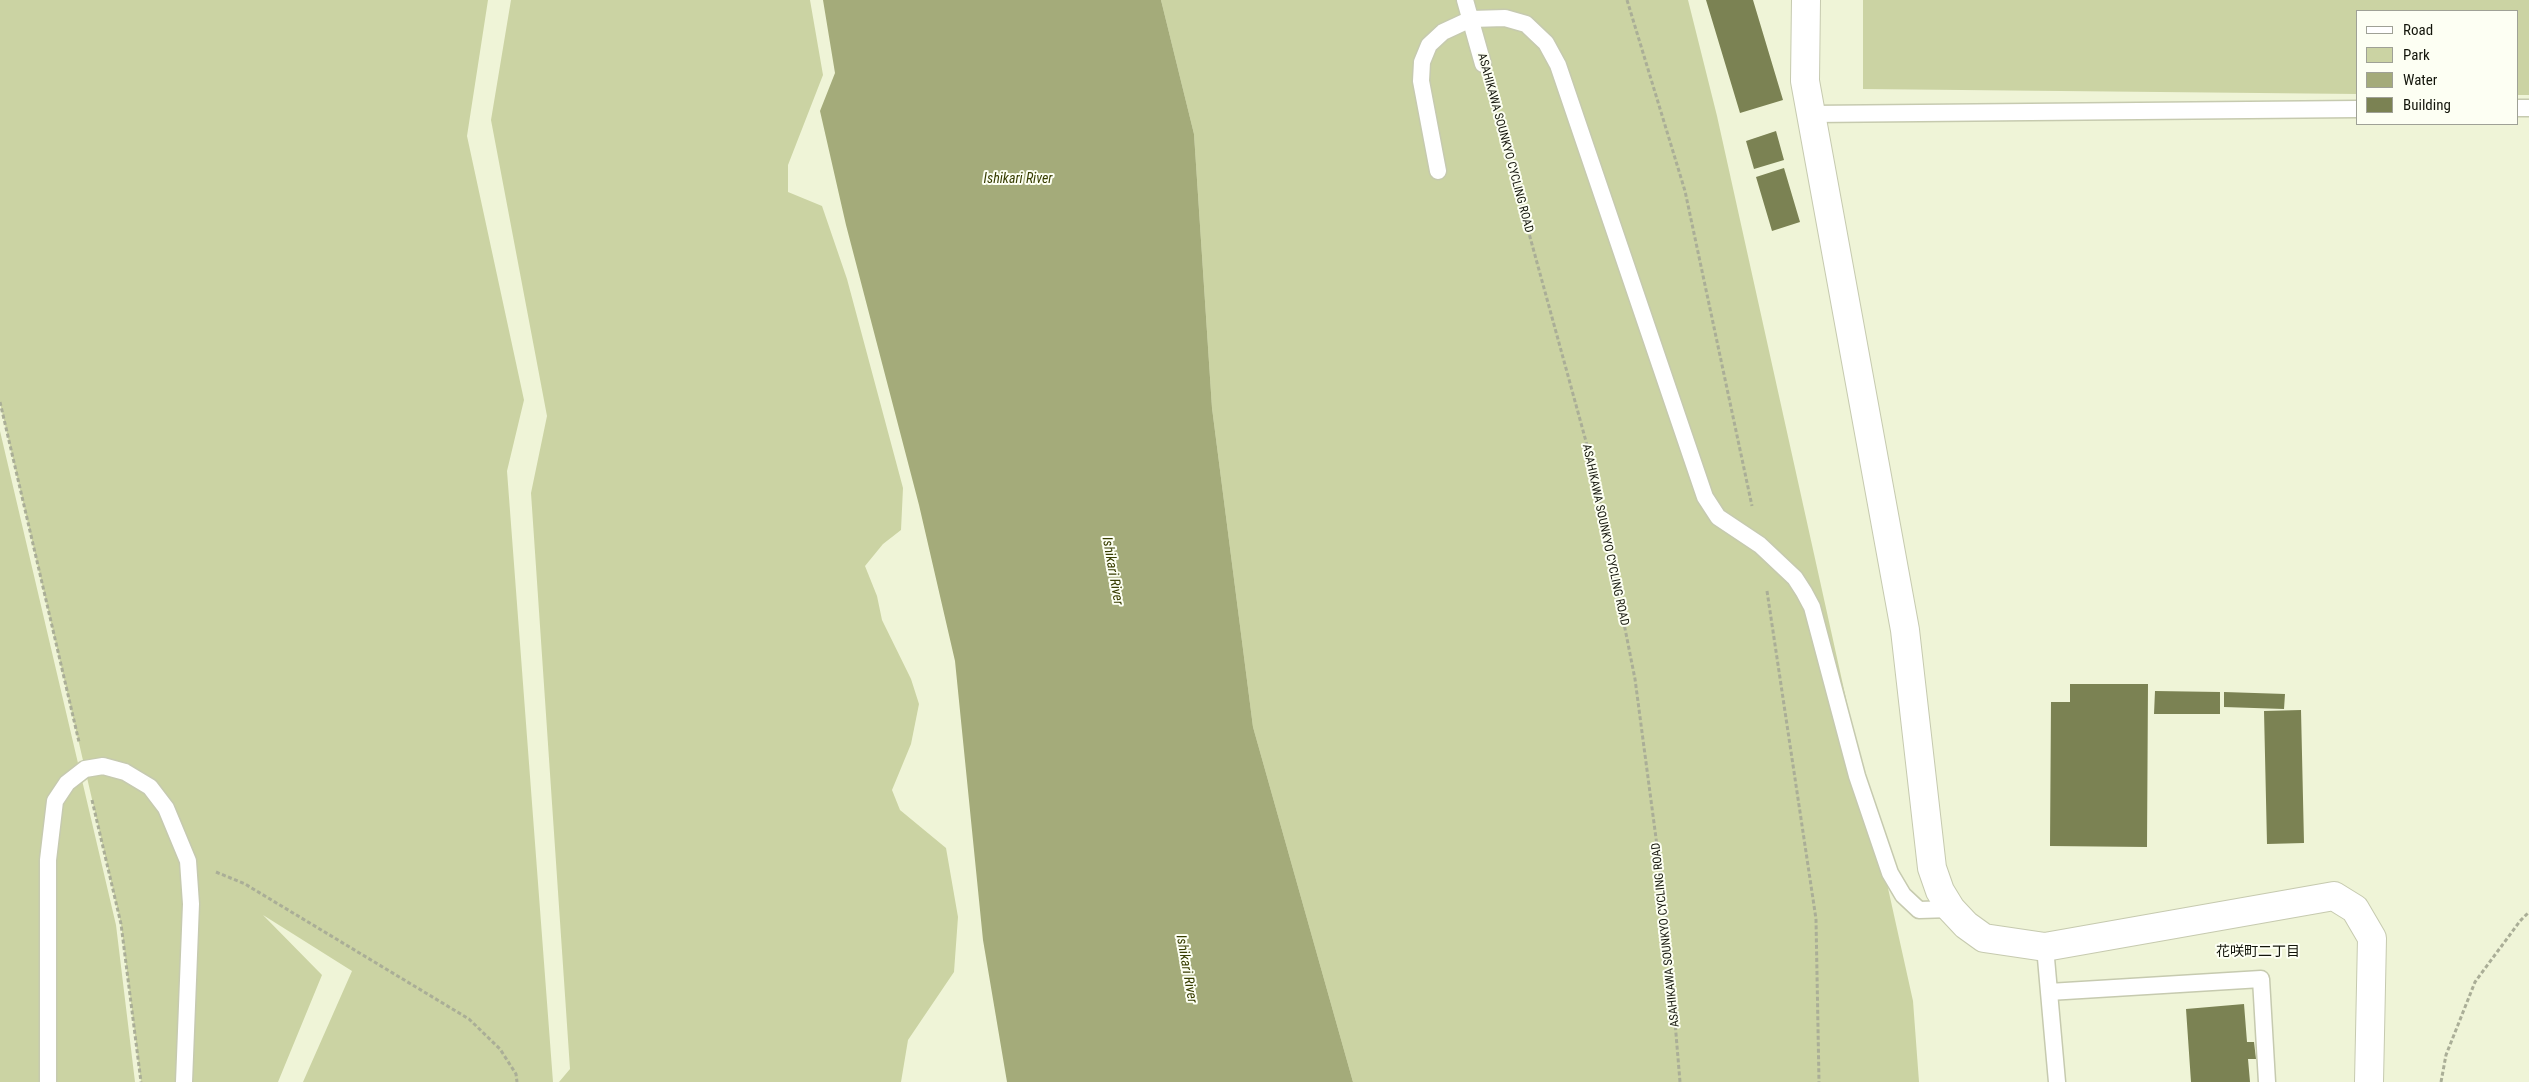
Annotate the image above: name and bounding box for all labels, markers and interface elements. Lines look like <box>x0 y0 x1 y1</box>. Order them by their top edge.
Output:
legend <box>2356 10 2519 125</box>
text: Road <box>2403 21 2433 39</box>
text: Park <box>2403 46 2430 64</box>
street label: ASAHIKAWA SOUNKYO CYCLING ROAD <box>1474 52 1536 234</box>
text: Water <box>2403 71 2437 89</box>
text: Building <box>2403 96 2451 114</box>
water label: Ishikari River <box>984 171 1052 187</box>
street label: ASAHIKAWA SOUNKYO CYCLING ROAD <box>1579 443 1631 627</box>
water label: Ishikari River <box>1098 536 1126 606</box>
street label: ASAHIKAWA SOUNKYO CYCLING ROAD <box>1649 842 1683 1028</box>
water label: Ishikari River <box>1172 934 1200 1004</box>
district label: 花咲町二丁目 <box>2216 944 2300 960</box>

